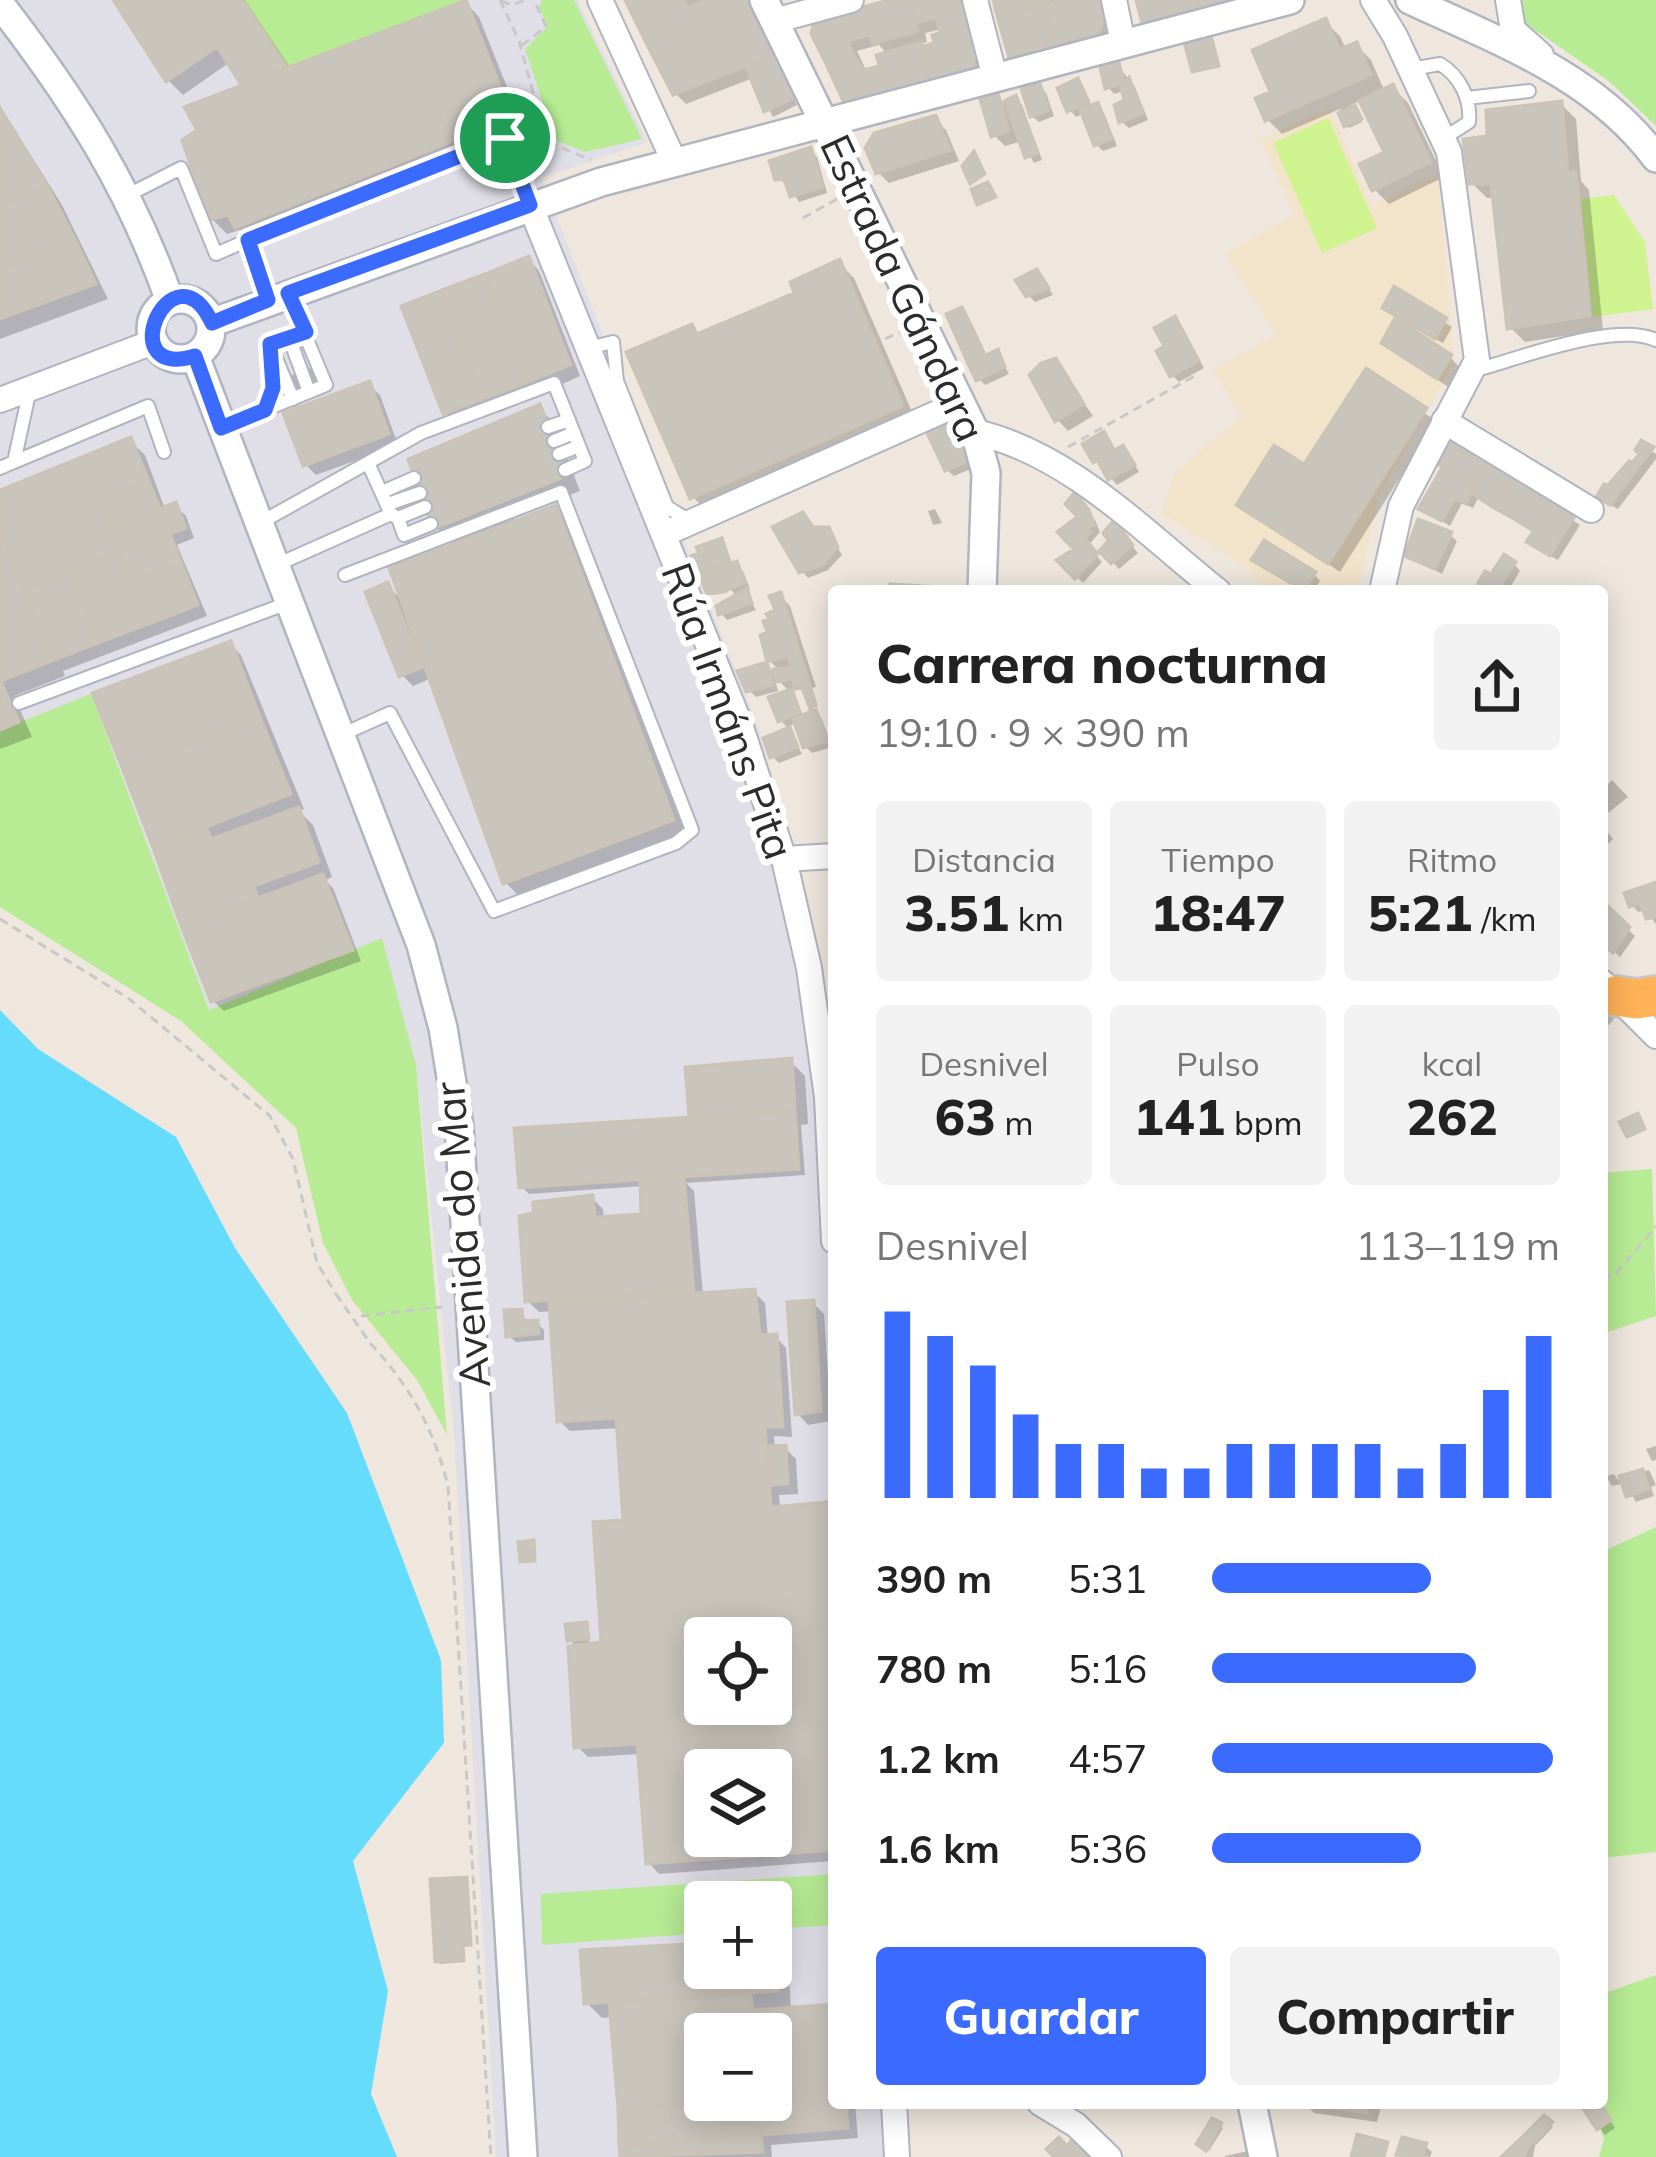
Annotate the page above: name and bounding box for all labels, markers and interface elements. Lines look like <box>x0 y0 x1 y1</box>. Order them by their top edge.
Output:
pin <box>454 87 556 189</box>
icon: arrive <box>472 105 538 171</box>
street label: Estrada Gándara <box>809 126 998 450</box>
street label: Rúa Irmáns Pita <box>650 555 807 866</box>
button: share <box>1434 624 1560 750</box>
text: Carrera nocturna <box>876 629 1328 697</box>
text: 19:10 · 9 × 390 m <box>876 708 1190 757</box>
text: Distancia <box>912 839 1056 880</box>
text: Tiempo <box>1161 839 1275 880</box>
text: Ritmo <box>1407 839 1497 880</box>
text: 3.51 <box>904 880 1009 944</box>
text: 18:47 <box>1150 880 1286 944</box>
text: 5:21 <box>1368 880 1473 944</box>
text: km <box>1009 898 1064 939</box>
text: /km <box>1473 898 1536 939</box>
text: Desnivel <box>919 1043 1049 1084</box>
text: Pulso <box>1176 1043 1260 1084</box>
text: kcal <box>1422 1043 1482 1084</box>
street label: Avenida do Mar <box>422 1079 501 1390</box>
text: 63 <box>935 1084 996 1148</box>
text: 141 <box>1134 1084 1225 1148</box>
text: 262 <box>1406 1084 1498 1148</box>
text: m <box>996 1102 1033 1143</box>
text: bpm <box>1225 1102 1303 1143</box>
text: Desnivel <box>876 1221 1029 1270</box>
text: 113–119 m <box>1355 1221 1560 1270</box>
text: 390 m <box>876 1554 992 1603</box>
text: 5:31 <box>1068 1554 1147 1603</box>
map controls <box>684 1617 792 2121</box>
button: locate <box>684 1617 792 1725</box>
text: 780 m <box>876 1644 992 1693</box>
text: 5:16 <box>1068 1644 1147 1693</box>
text: 1.2 km <box>876 1734 1000 1783</box>
text: 4:57 <box>1068 1734 1147 1783</box>
button: layers <box>684 1749 792 1857</box>
text: 1.6 km <box>876 1824 1000 1873</box>
text: 5:36 <box>1068 1824 1147 1873</box>
button: + <box>684 1881 792 1989</box>
button: Guardar <box>876 1947 1206 2085</box>
button: Compartir <box>1230 1947 1560 2085</box>
button: − <box>684 2013 792 2121</box>

